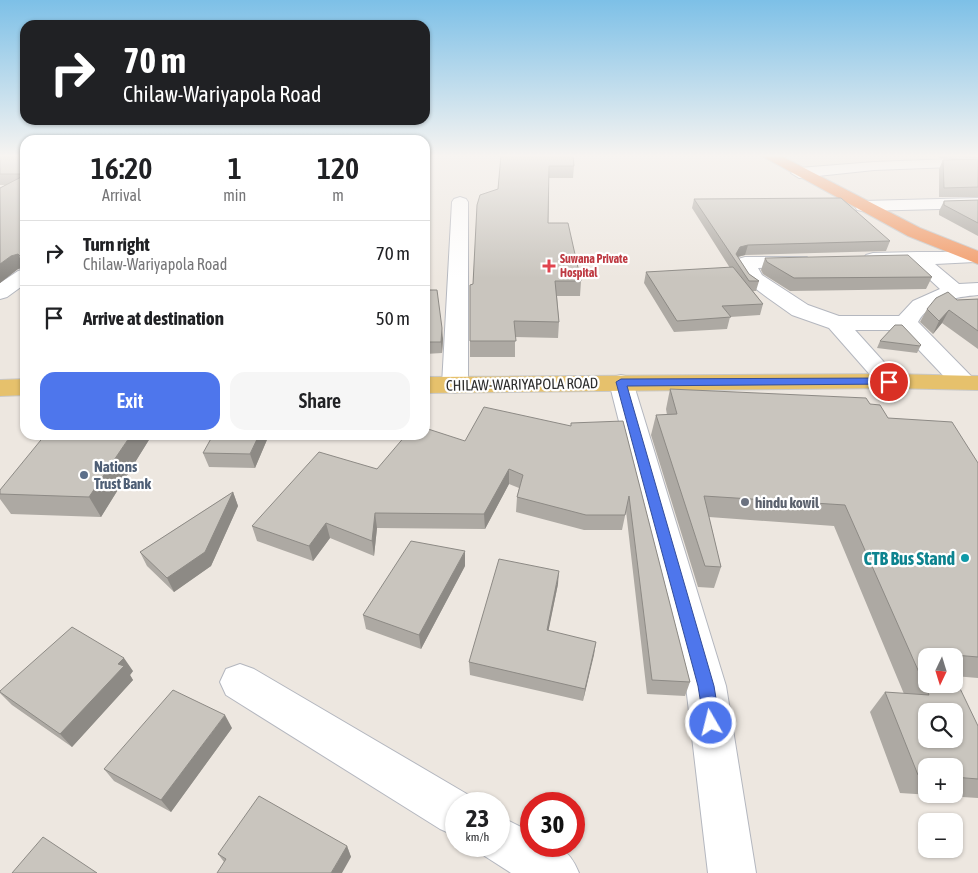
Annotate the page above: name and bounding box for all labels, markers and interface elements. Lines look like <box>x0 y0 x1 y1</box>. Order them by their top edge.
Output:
icon: right <box>40 40 105 105</box>
text: 70 m <box>123 40 186 80</box>
text: Chilaw-Wariyapola Road <box>123 81 321 107</box>
text: 16:20 <box>91 151 152 185</box>
text: 1 <box>228 151 242 185</box>
text: 120 <box>317 151 359 185</box>
text: Arrival <box>102 186 141 204</box>
text: min <box>223 186 246 204</box>
text: m <box>332 186 344 204</box>
text: Turn right <box>83 233 150 255</box>
icon: right <box>40 239 68 267</box>
text: 70 m <box>376 242 410 264</box>
place label: Suwana Private Hospital <box>560 252 628 280</box>
text: Chilaw-Wariyapola Road <box>83 255 227 273</box>
marker: Suwana Private Hospital <box>542 259 556 273</box>
icon: arrive <box>40 304 68 332</box>
text: Arrive at destination <box>83 307 224 329</box>
text: 50 m <box>376 307 410 329</box>
pin <box>868 361 910 403</box>
icon: arrive <box>875 368 903 396</box>
button: Exit <box>40 372 220 430</box>
button: Share <box>230 372 410 430</box>
street label: CHILAW-WARIYAPOLA ROAD <box>446 374 598 394</box>
place label: Nations Trust Bank <box>94 458 151 492</box>
marker: Nations Trust Bank <box>78 469 90 481</box>
place label: hindu kowil <box>755 494 820 511</box>
marker: hindu kowil <box>739 496 751 508</box>
place label: CTB Bus Stand <box>864 548 955 569</box>
marker: CTB Bus Stand <box>959 552 971 564</box>
north arrow <box>918 648 962 692</box>
map controls <box>918 648 963 858</box>
position arrow <box>684 696 736 748</box>
button: search <box>918 703 963 748</box>
button: + <box>918 758 963 803</box>
speed limit sign: 30 <box>520 792 585 857</box>
text: 23 <box>466 804 489 832</box>
button: − <box>918 813 963 858</box>
text: km/h <box>466 830 489 844</box>

